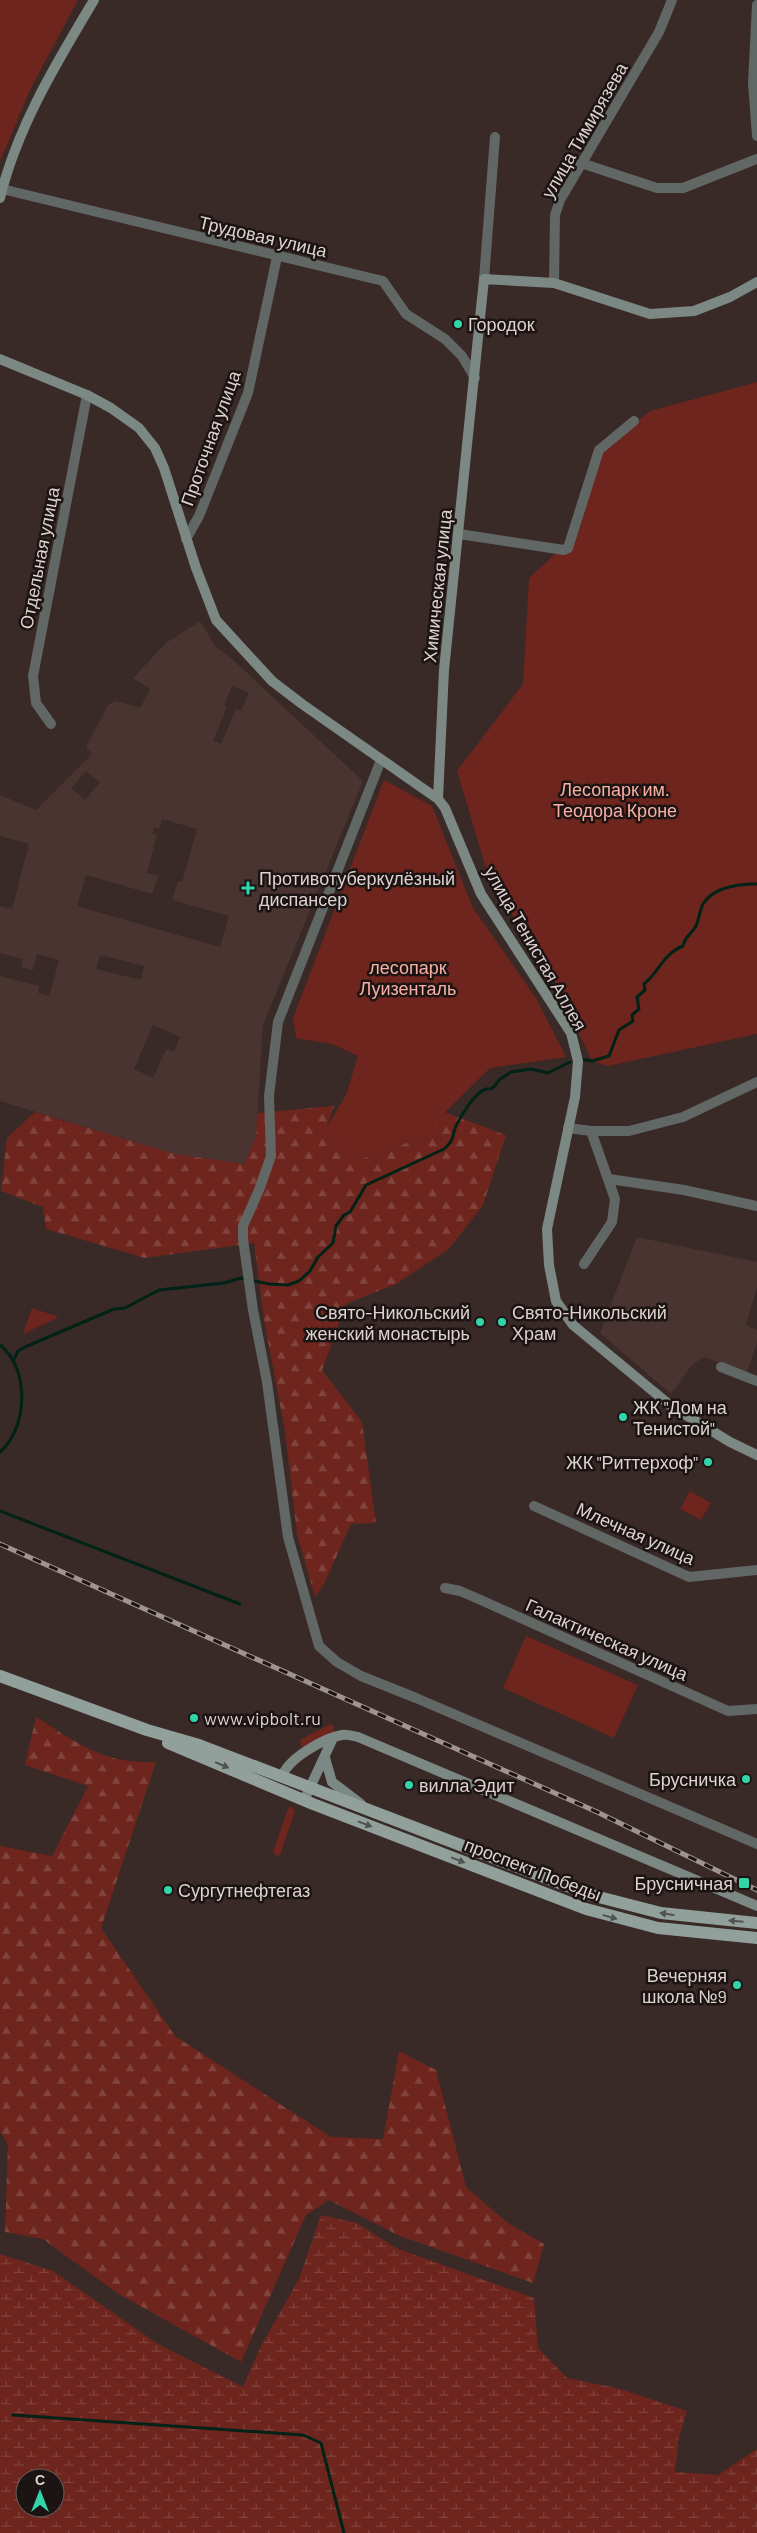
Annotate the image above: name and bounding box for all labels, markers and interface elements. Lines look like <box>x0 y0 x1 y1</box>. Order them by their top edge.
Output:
street label: улица Тимирязева <box>536 57 632 202</box>
street label: Трудовая улица <box>197 211 330 262</box>
place label: Городок <box>468 313 535 335</box>
marker: Городок <box>452 318 464 330</box>
street label: Проточная улица <box>175 366 245 509</box>
street label: Отдельная улица <box>14 484 64 631</box>
street label: Химическая улица <box>418 507 456 664</box>
park label: Лесопарк им. Теодора Кроне <box>553 778 677 821</box>
street label: улица Тенистая Аллея <box>480 862 592 1034</box>
place label: Противотуберкулёзный диспансер <box>259 867 455 910</box>
marker: Противотуберкулёзный диспансер <box>241 881 255 895</box>
park label: лесопарк Луизенталь <box>359 956 457 999</box>
place label: Свято-Никольский женский монастырь <box>306 1301 470 1344</box>
place label: Свято-Никольский Храм <box>512 1301 667 1344</box>
marker: Свято-Никольский женский монастырь <box>474 1316 486 1328</box>
marker: Свято-Никольский Храм <box>496 1316 508 1328</box>
place label: ЖК "Дом на Тенистой" <box>633 1396 728 1439</box>
marker: ЖК "Дом на Тенистой" <box>617 1411 629 1423</box>
place label: ЖК "Риттерхоф" <box>566 1451 698 1473</box>
marker: ЖК "Риттерхоф" <box>702 1456 714 1468</box>
street label: Млечная улица <box>573 1497 699 1569</box>
street label: Галактическая улица <box>523 1593 692 1685</box>
place label: www.vipbolt.ru <box>204 1707 321 1729</box>
marker: www.vipbolt.ru <box>188 1712 200 1724</box>
one-way arrow <box>215 1762 229 1770</box>
place label: Брусничка <box>649 1768 737 1790</box>
marker: Брусничка <box>740 1773 752 1785</box>
place label: вилла Эдит <box>419 1774 514 1796</box>
marker: вилла Эдит <box>403 1779 415 1791</box>
one-way arrow <box>358 1820 373 1828</box>
street label: проспект Победы <box>462 1833 604 1905</box>
one-way arrow <box>451 1856 466 1864</box>
place label: Брусничная <box>635 1872 733 1894</box>
marker: Брусничная <box>737 1876 751 1890</box>
place label: Сургутнефтегаз <box>178 1879 310 1901</box>
marker: Сургутнефтегаз <box>162 1884 174 1896</box>
one-way arrow <box>659 1909 675 1917</box>
one-way arrow <box>603 1913 618 1921</box>
one-way arrow <box>728 1917 744 1925</box>
place label: Вечерняя школа №9 <box>642 1964 727 2007</box>
marker: Вечерняя школа №9 <box>731 1979 743 1991</box>
north arrow <box>15 2468 65 2518</box>
text: С <box>35 2471 45 2488</box>

